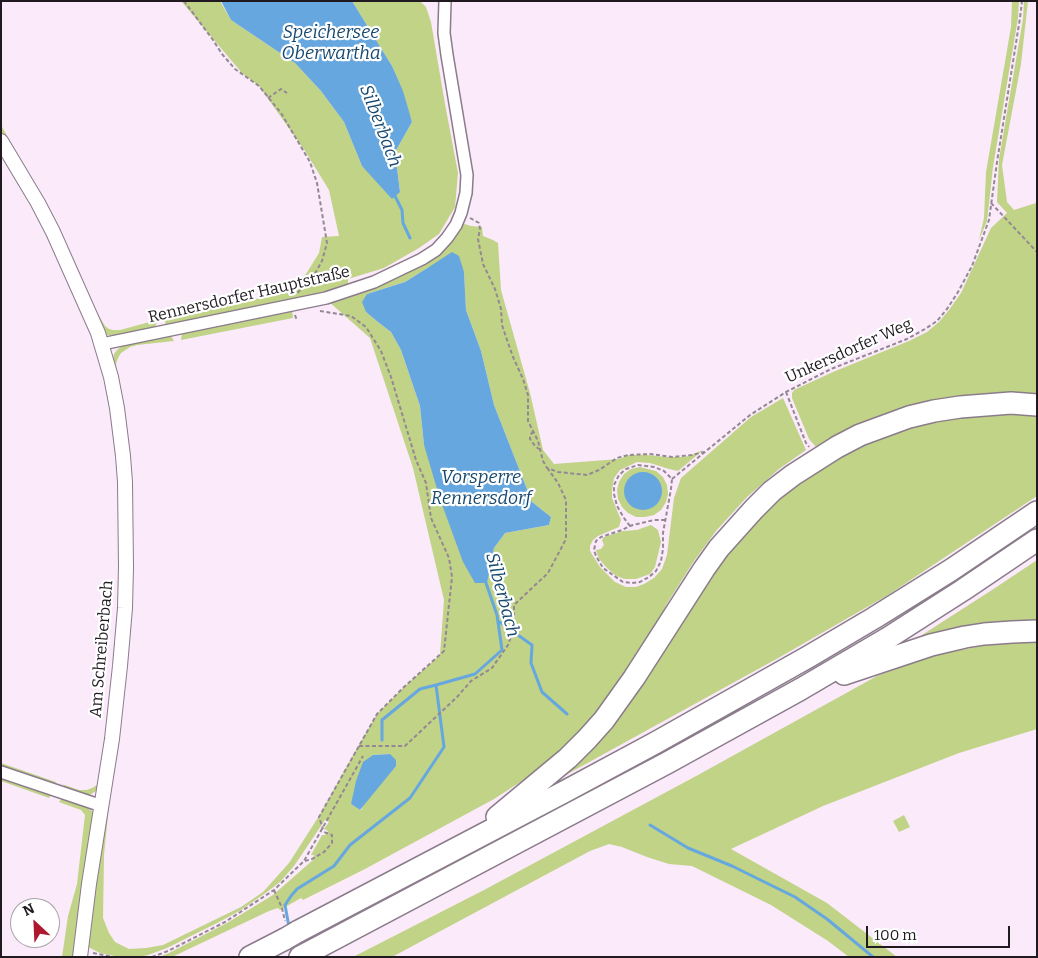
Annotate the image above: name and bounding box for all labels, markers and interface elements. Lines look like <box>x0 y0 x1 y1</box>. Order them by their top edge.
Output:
water label: Speichersee Oberwartha <box>282 22 380 64</box>
water label: Silberbach <box>354 82 406 170</box>
street label: Rennersdorfer Hauptstraße <box>146 262 352 328</box>
street label: Unkersdorfer Weg <box>783 314 915 388</box>
water label: Vorsperre Rennersdorf <box>431 467 531 509</box>
water label: Silberbach <box>480 550 524 640</box>
street label: Am Schreiberbach <box>86 580 118 718</box>
north arrow <box>10 898 60 948</box>
text: N <box>20 900 37 920</box>
scale bar <box>868 916 1012 948</box>
text: 100 m <box>874 926 917 944</box>

